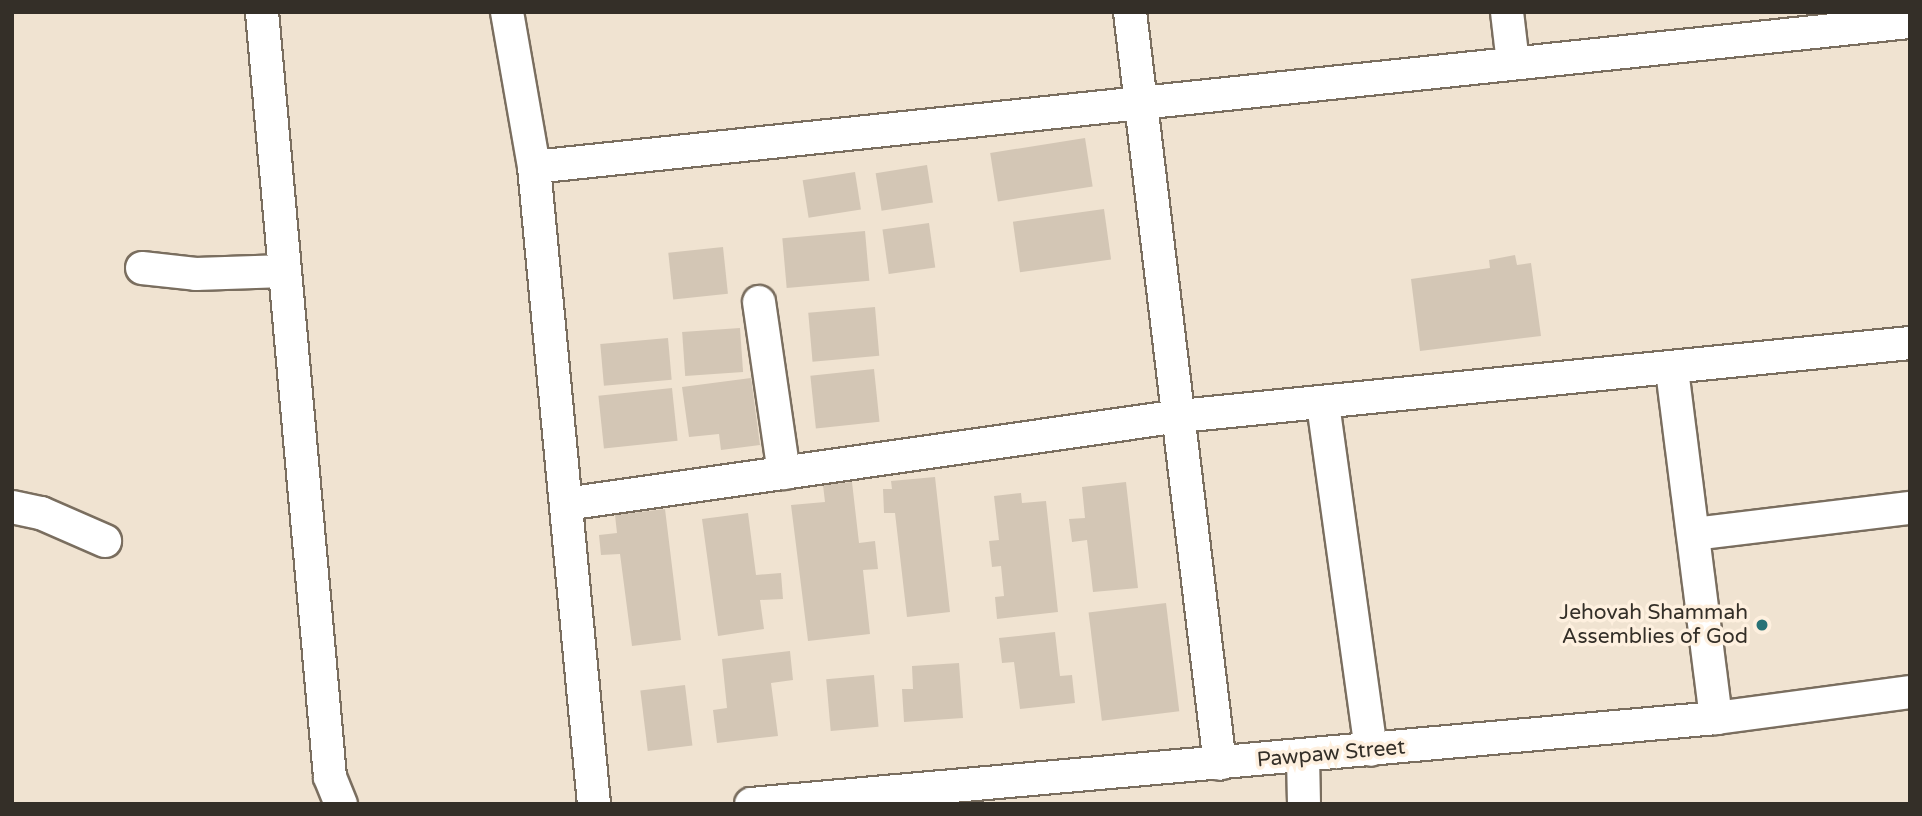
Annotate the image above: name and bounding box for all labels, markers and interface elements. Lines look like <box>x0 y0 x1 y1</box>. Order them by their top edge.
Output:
place label: Jehovah Shammah Assemblies of God <box>1559 600 1748 650</box>
marker: Jehovah Shammah Assemblies of God <box>1754 617 1770 633</box>
street label: Pawpaw Street <box>1256 735 1406 773</box>

